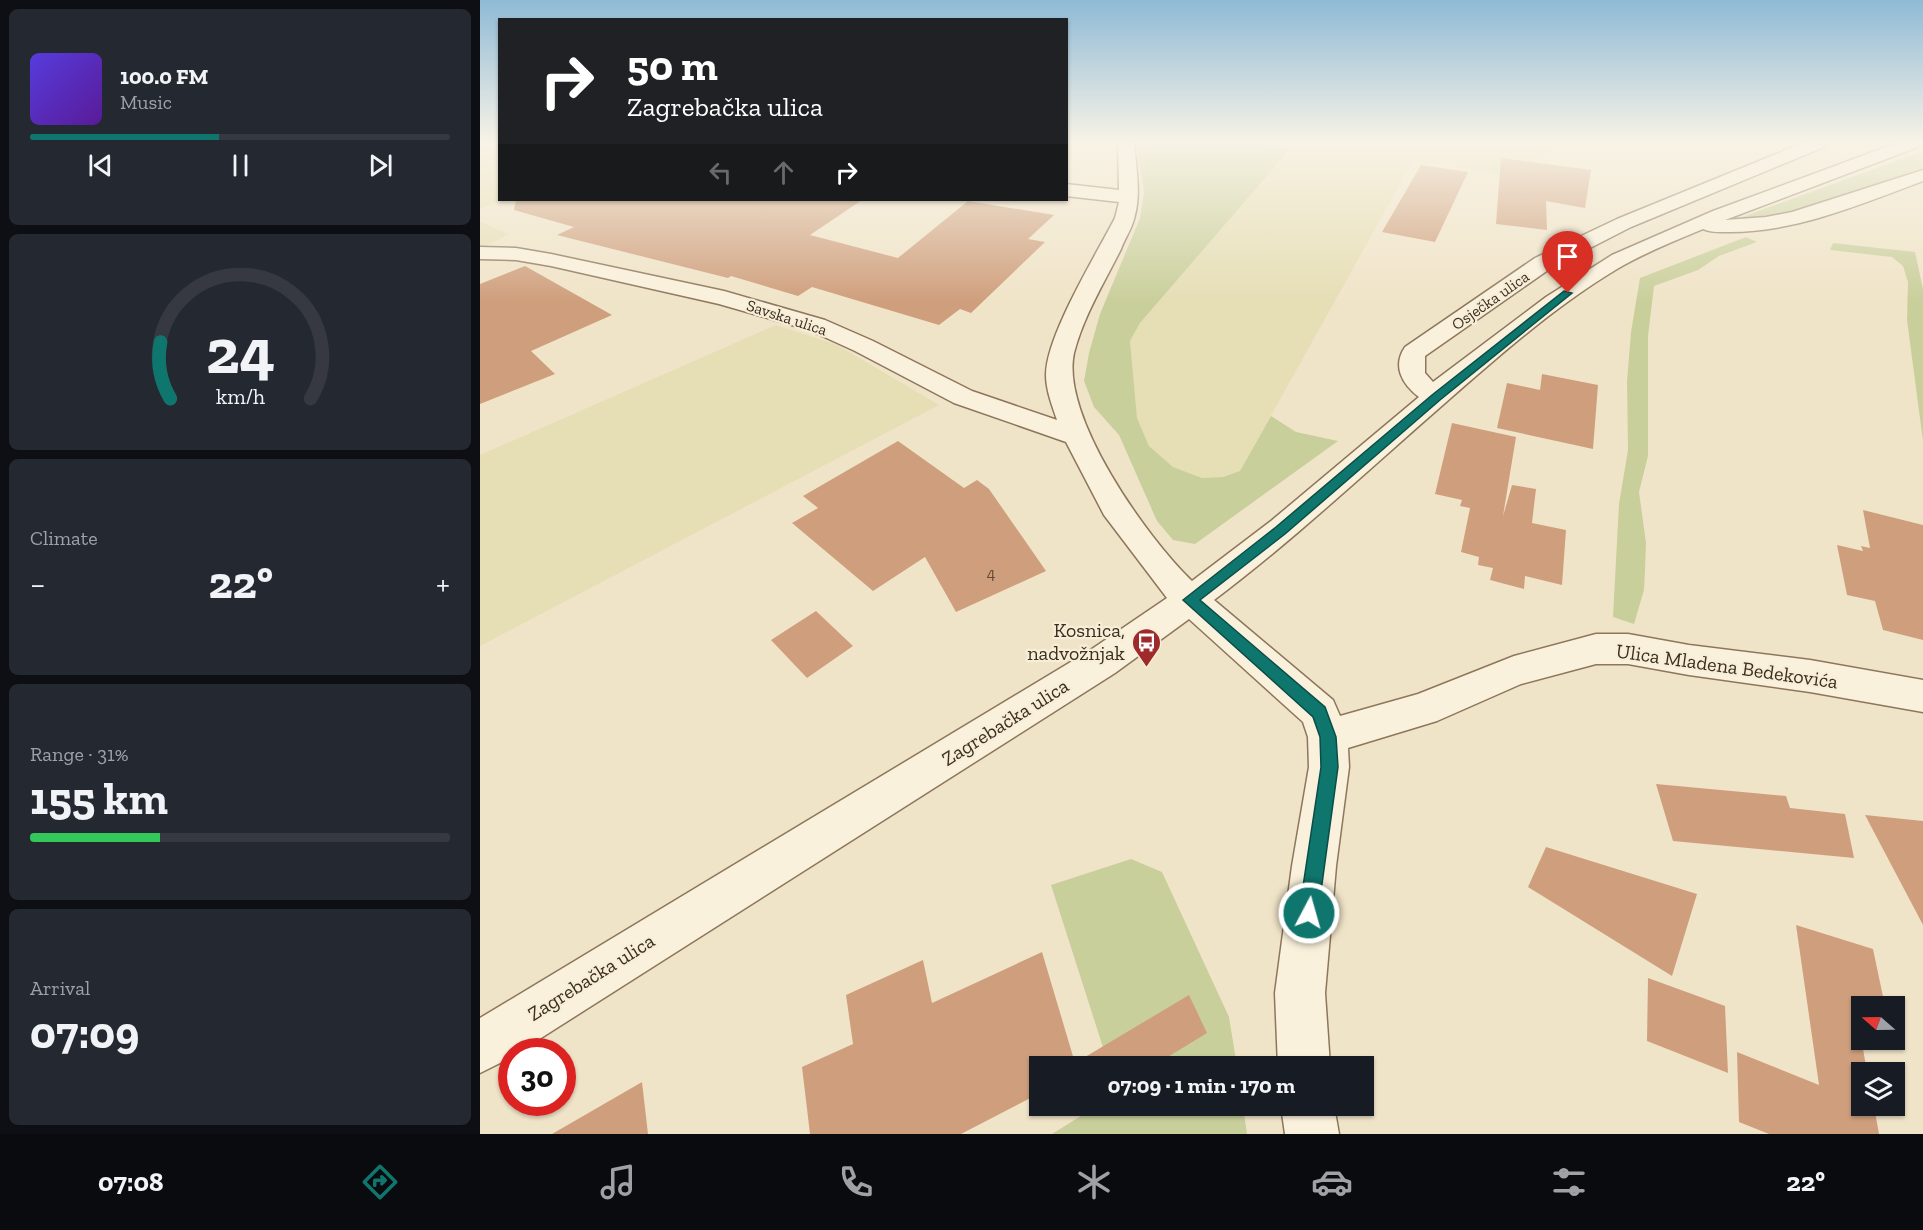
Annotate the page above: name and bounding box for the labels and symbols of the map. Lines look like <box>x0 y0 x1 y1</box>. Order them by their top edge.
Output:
pin <box>1542 231 1593 293</box>
street label: Osječka ulica <box>1448 267 1533 334</box>
street label: Savska ulica <box>744 296 830 339</box>
house number: 4 <box>987 564 996 583</box>
place label: Kosnica, nadvožnjak <box>1027 618 1126 665</box>
bus stop icon: Kosnica, nadvožnjak <box>1130 626 1162 668</box>
street label: Ulica Mladena Bedekovića <box>1614 639 1840 694</box>
street label: Zagrebačka ulica <box>937 673 1073 771</box>
position arrow <box>1277 881 1341 945</box>
street label: Zagrebačka ulica <box>523 928 659 1026</box>
north arrow <box>1851 996 1905 1050</box>
speed limit sign: 30 <box>498 1038 576 1116</box>

